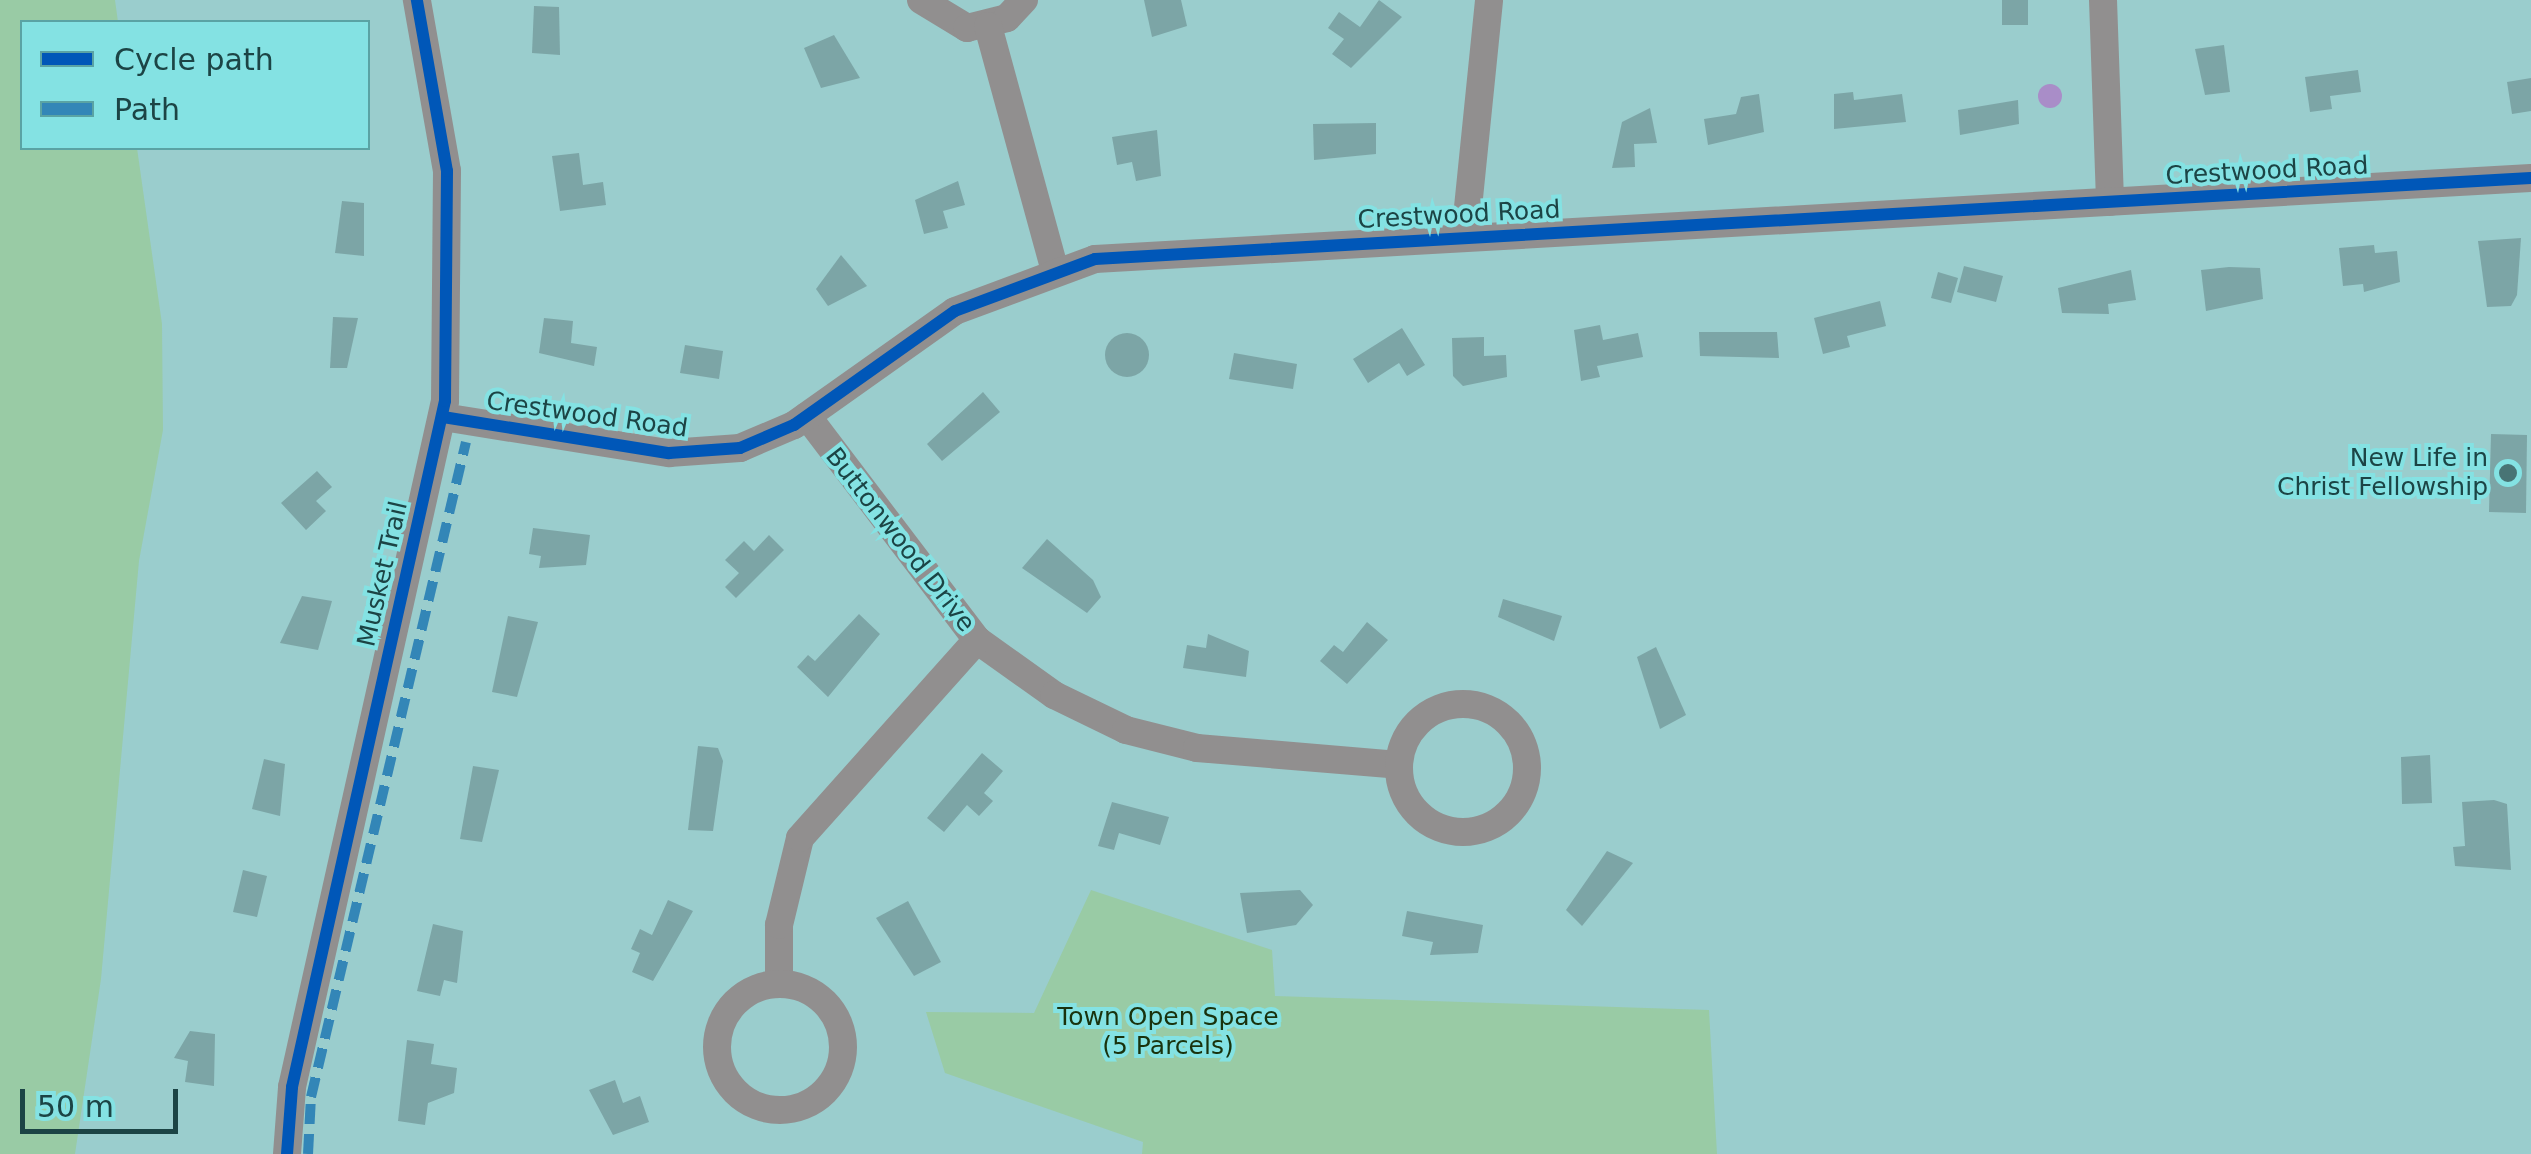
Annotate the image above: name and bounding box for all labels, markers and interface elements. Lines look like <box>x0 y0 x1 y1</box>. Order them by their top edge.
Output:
legend <box>20 20 370 150</box>
text: Cycle path <box>114 42 274 77</box>
text: Path <box>114 92 180 127</box>
street label: Crestwood Road <box>2165 151 2369 191</box>
street label: Crestwood Road <box>1357 195 1561 235</box>
street label: Crestwood Road <box>484 386 690 444</box>
street label: Buttonwood Drive <box>819 442 981 638</box>
place label: New Life in Christ Fellowship <box>2277 444 2488 503</box>
marker: New Life in Christ Fellowship <box>2497 462 2519 484</box>
street label: Musket Trail <box>352 498 414 650</box>
park label: Town Open Space (5 Parcels) <box>1057 1003 1279 1062</box>
scale bar <box>25 1069 182 1131</box>
text: 50 m <box>37 1089 114 1124</box>

